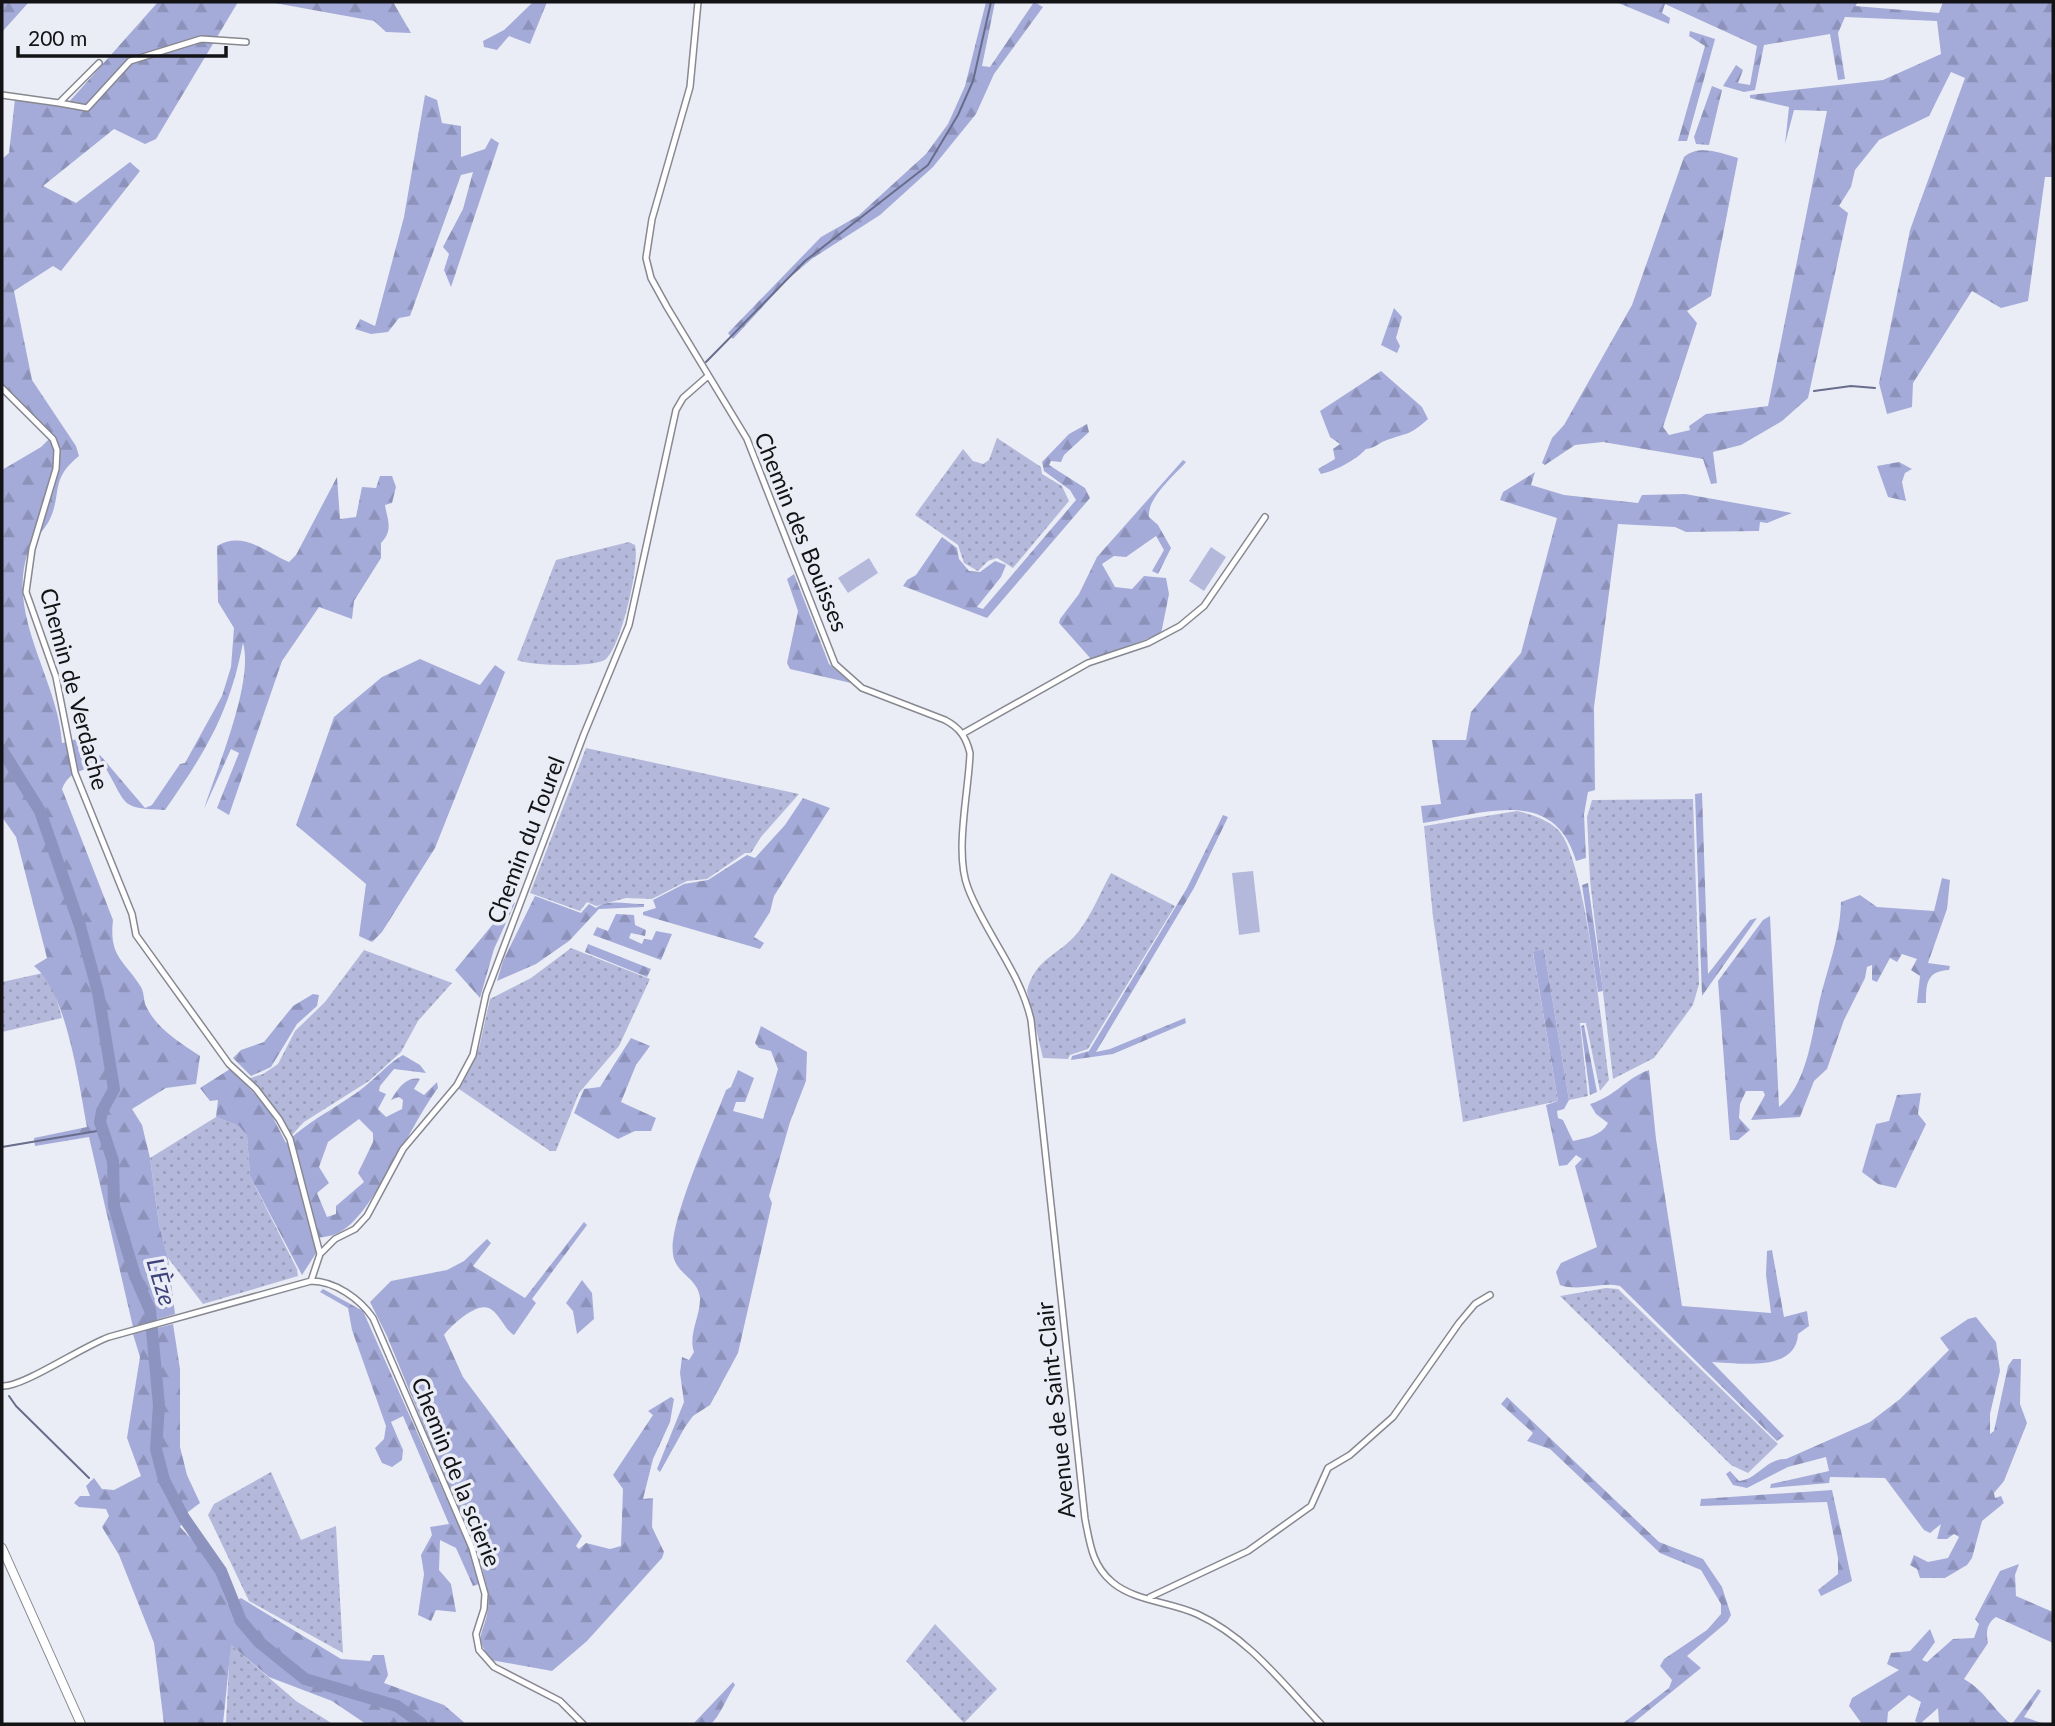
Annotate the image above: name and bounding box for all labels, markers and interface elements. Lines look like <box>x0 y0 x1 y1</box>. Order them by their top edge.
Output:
scale bar <box>18 14 226 58</box>
text: 200 m <box>28 25 87 50</box>
street label: Chemin des Bouisses <box>749 428 855 635</box>
street label: Chemin de Verdache <box>35 585 115 793</box>
street label: Chemin du Tourel <box>480 752 570 927</box>
water label: L'Èze <box>142 1254 183 1309</box>
street label: Avenue de Saint-Clair <box>1030 1300 1080 1520</box>
street label: Chemin de la scierie <box>406 1373 508 1570</box>

